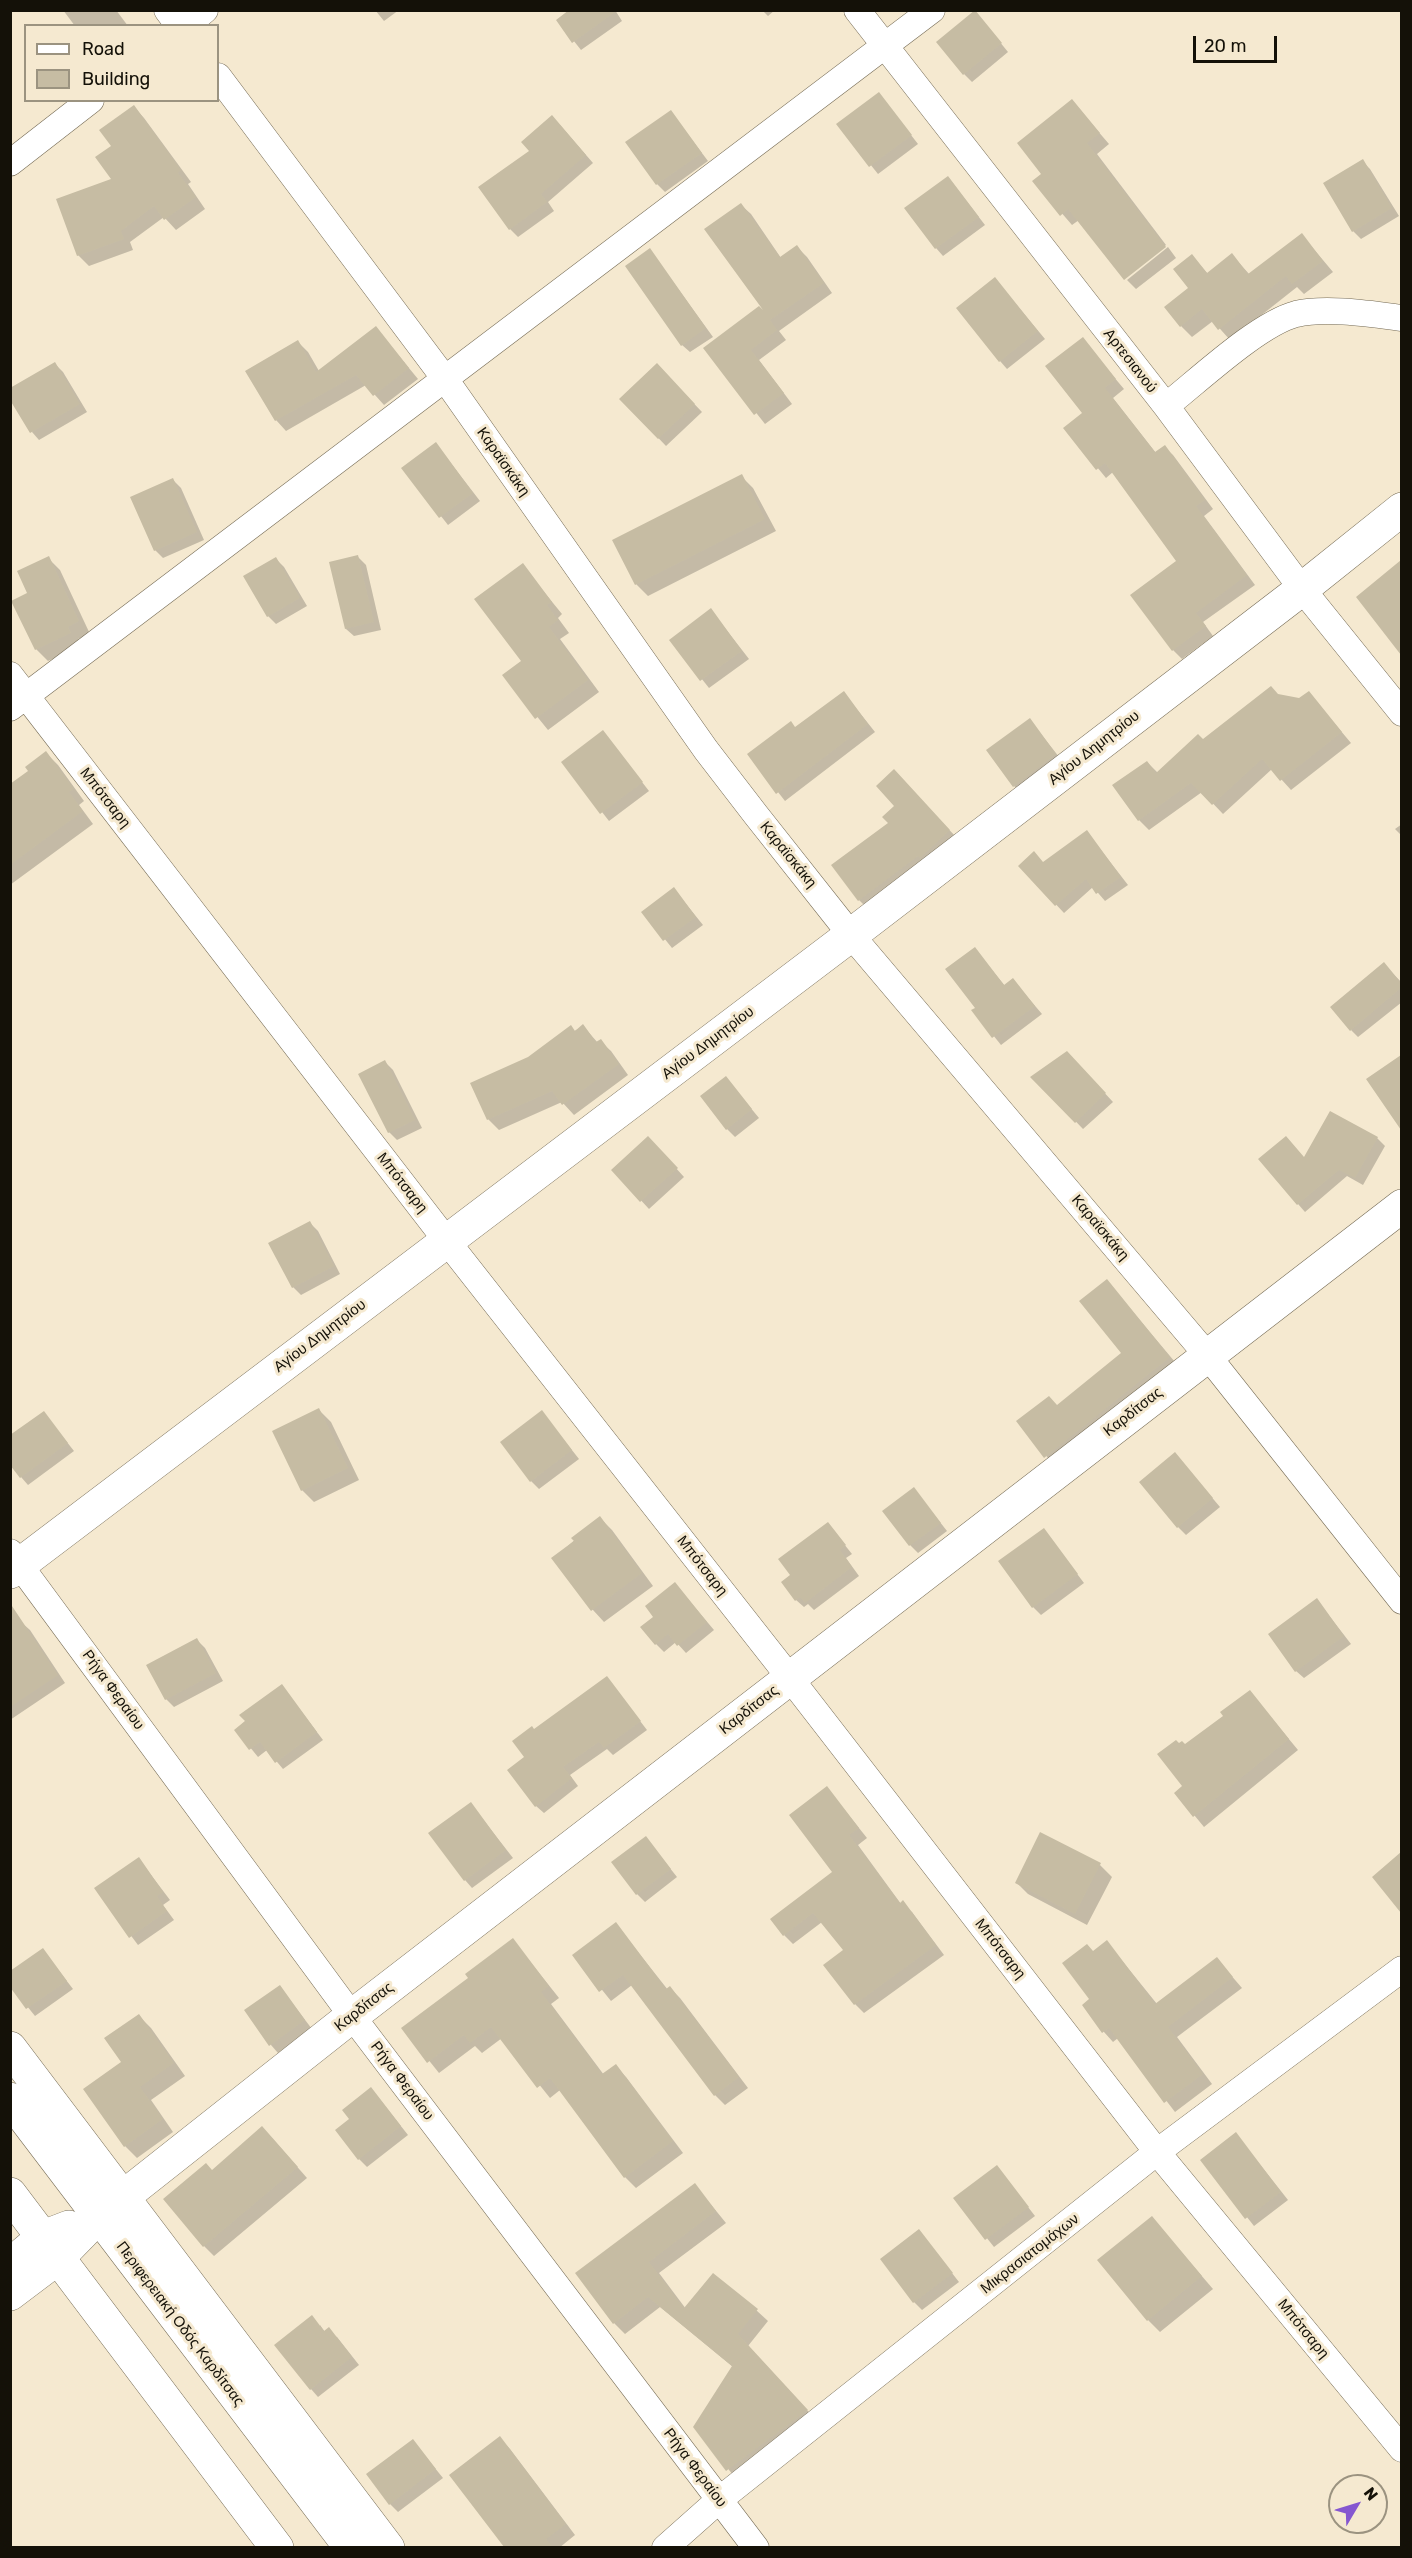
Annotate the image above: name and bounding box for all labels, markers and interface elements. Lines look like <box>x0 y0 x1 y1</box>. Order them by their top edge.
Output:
legend <box>24 24 219 102</box>
scale bar <box>1196 24 1280 62</box>
text: 20 m <box>1204 35 1246 57</box>
text: Road <box>82 38 125 60</box>
text: Building <box>82 68 150 90</box>
street label: Αρτεσιανού <box>1099 325 1161 397</box>
street label: Καραϊσκάκη <box>473 424 533 500</box>
street label: Αγίου Δημητρίου <box>1045 707 1143 789</box>
street label: Μπότσαρη <box>76 764 134 832</box>
street label: Καραϊσκάκη <box>756 818 820 892</box>
street label: Αγίου Δημητρίου <box>658 1003 758 1083</box>
street label: Μπότσαρη <box>373 1149 431 1217</box>
street label: Καραϊσκάκη <box>1067 1192 1133 1264</box>
street label: Αγίου Δημητρίου <box>270 1296 370 1376</box>
street label: Καρδίτσας <box>1100 1383 1166 1441</box>
street label: Μπότσαρη <box>673 1532 731 1600</box>
street label: Ρήγα Φεραίου <box>78 1647 148 1733</box>
street label: Καρδίτσας <box>716 1681 782 1739</box>
street label: Μπότσαρη <box>971 1915 1029 1983</box>
street label: Καρδίτσας <box>331 1978 397 2036</box>
street label: Ρήγα Φεραίου <box>367 2038 437 2124</box>
street label: Μικρασιατομάχων <box>977 2210 1083 2298</box>
street label: Περιφερειακή Οδός Καρδίτσας <box>112 2238 248 2410</box>
street label: Μπότσαρη <box>1274 2296 1332 2362</box>
street label: Ρήγα Φεραίου <box>660 2425 730 2511</box>
north arrow <box>1328 2474 1388 2534</box>
text: N <box>1360 2483 1382 2504</box>

